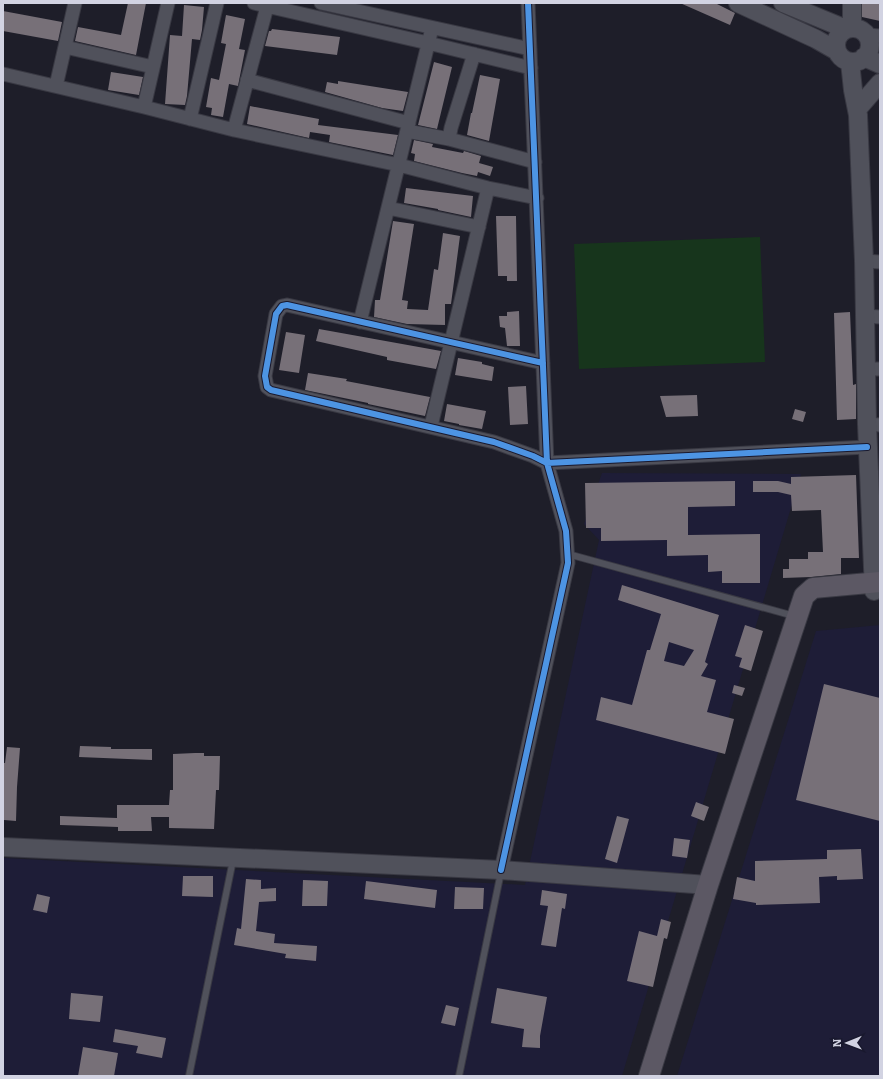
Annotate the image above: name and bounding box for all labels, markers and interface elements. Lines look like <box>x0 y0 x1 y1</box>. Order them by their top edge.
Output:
north arrow <box>827 1023 867 1063</box>
text: N <box>831 1038 844 1048</box>

